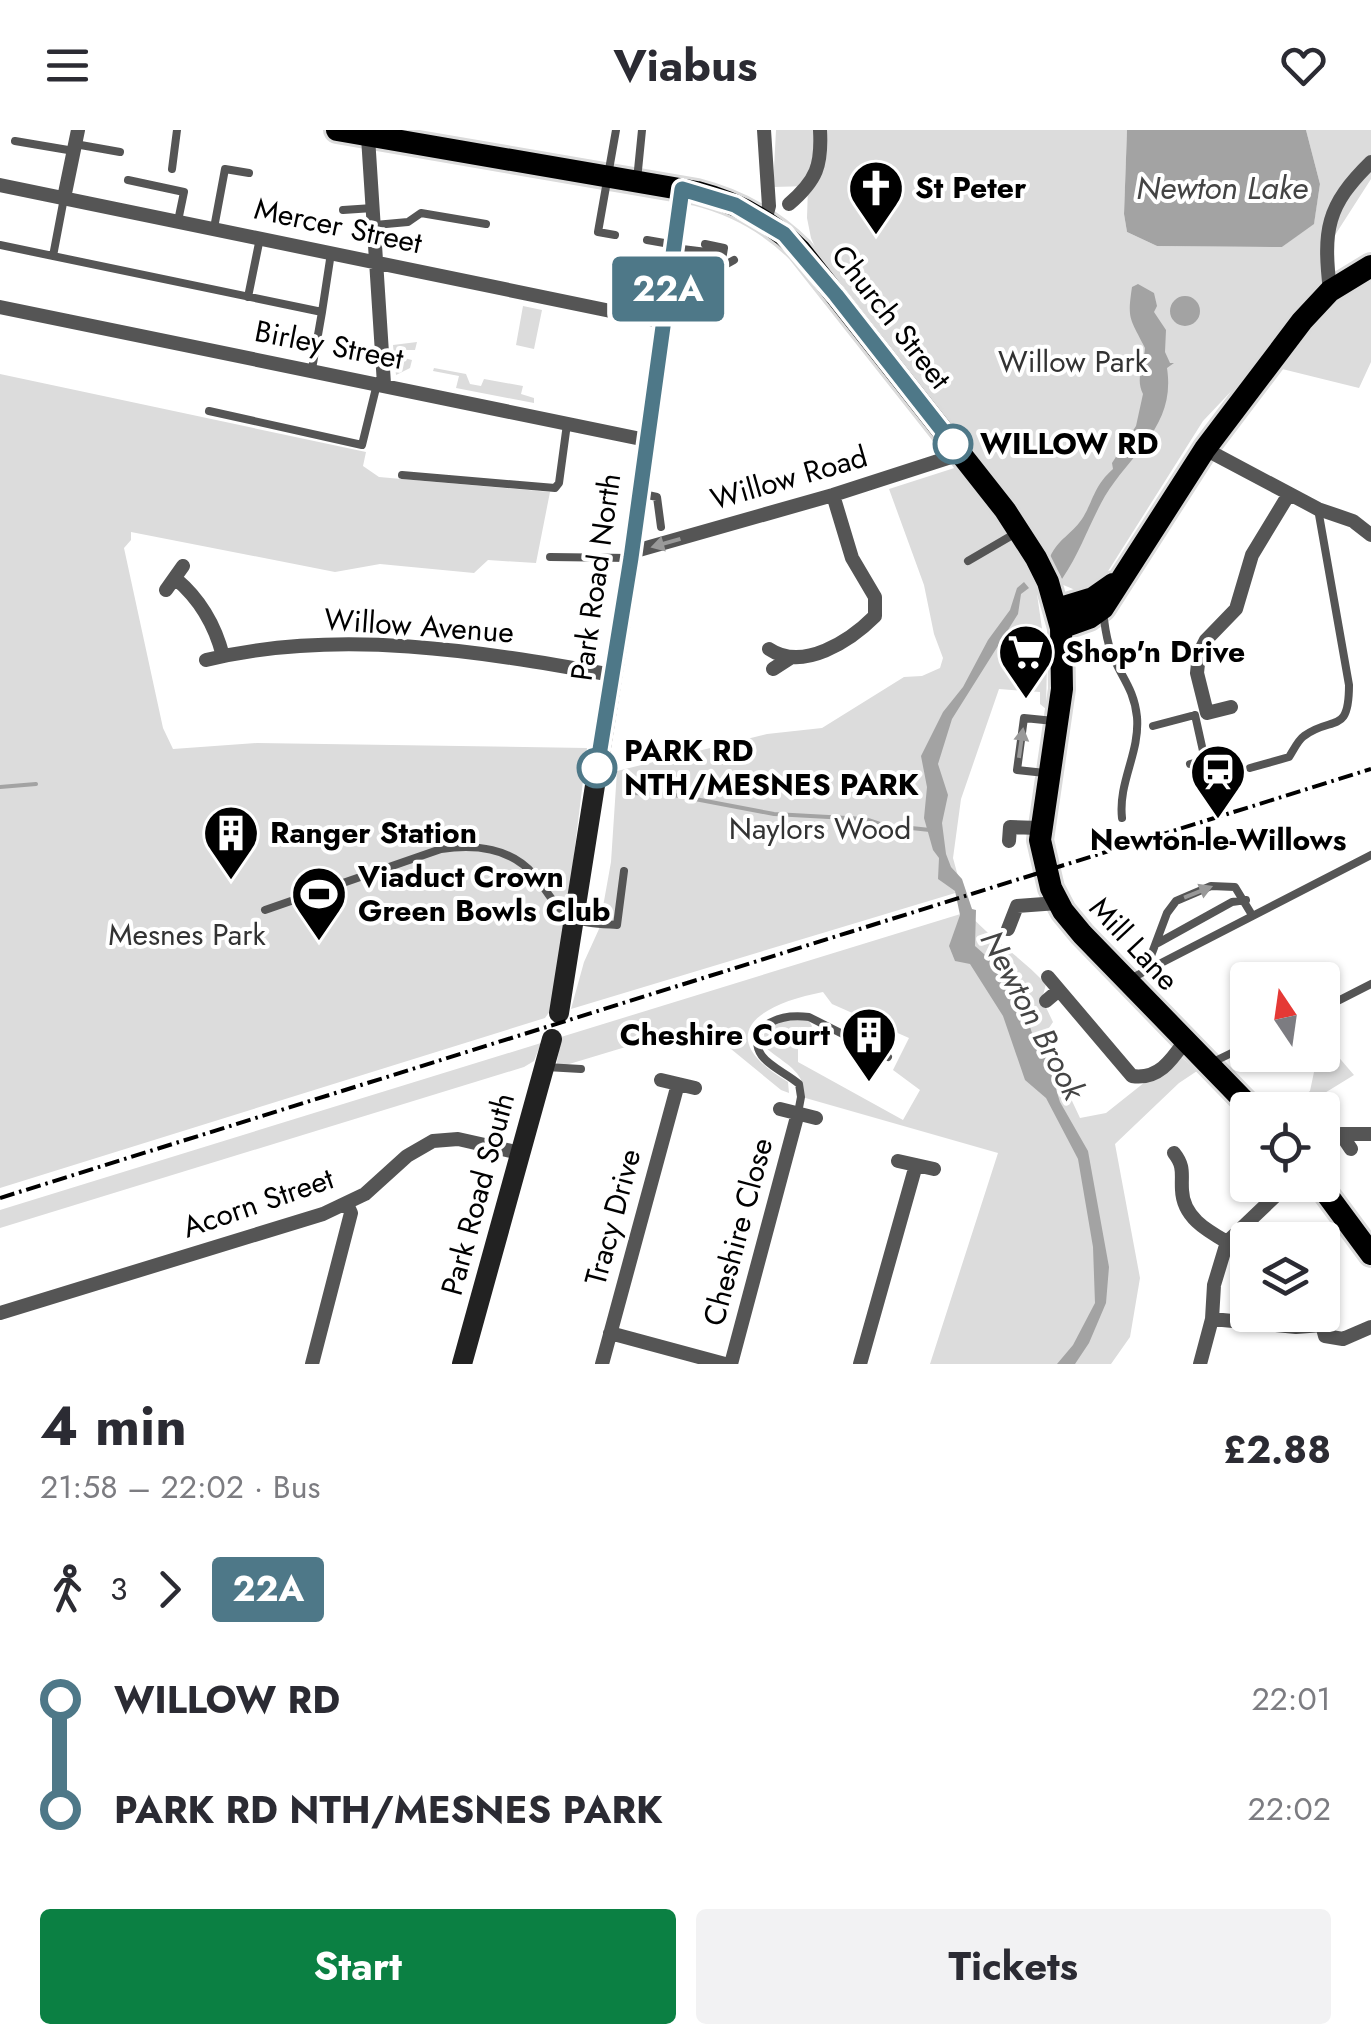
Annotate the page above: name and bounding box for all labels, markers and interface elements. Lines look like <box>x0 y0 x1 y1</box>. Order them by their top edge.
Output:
text: Viabus <box>614 33 757 98</box>
icon: menu <box>40 38 95 93</box>
icon: heart <box>1276 38 1331 93</box>
church icon: St Peter <box>846 158 906 237</box>
water label: Newton Lake <box>1136 165 1308 211</box>
place label: St Peter <box>915 166 1027 209</box>
street label: Mercer Street <box>250 187 427 264</box>
street label: Church Street <box>821 235 962 399</box>
line badge: 22A <box>610 256 726 322</box>
text: 22A <box>632 264 704 314</box>
street label: Birley Street <box>251 309 408 380</box>
park label: Willow Park <box>998 340 1149 383</box>
place label: WILLOW RD <box>980 422 1158 465</box>
marker: WILLOW RD <box>934 425 972 463</box>
street label: Willow Road <box>705 435 872 520</box>
street label: Park Road North <box>560 470 631 683</box>
one-way arrow <box>650 535 681 551</box>
street label: Willow Avenue <box>323 597 515 654</box>
supermarket icon: Shop'n Drive <box>996 622 1056 701</box>
place label: Shop'n Drive <box>1065 630 1245 673</box>
one-way arrow <box>1013 727 1029 758</box>
place label: PARK RD NTH/MESNES PARK <box>624 729 919 806</box>
station icon: Newton-le-Willows <box>1188 742 1248 821</box>
marker: PARK RD NTH/MESNES PARK <box>578 749 616 787</box>
building icon: Ranger Station <box>201 803 261 882</box>
park label: Naylors Wood <box>729 807 911 850</box>
place label: Ranger Station <box>270 811 477 854</box>
place label: Newton-le-Willows <box>1090 818 1346 861</box>
place label: Viaduct Crown Green Bowls Club <box>357 855 611 932</box>
sports icon: Viaduct Crown Green Bowls Club <box>289 864 349 943</box>
one-way arrow <box>1183 883 1213 899</box>
street label: Mill Lane <box>1080 887 1189 1000</box>
park label: Mesnes Park <box>108 913 267 956</box>
water label: Newton Brook <box>969 922 1098 1109</box>
north arrow <box>1230 962 1340 1072</box>
map controls <box>1230 962 1340 1332</box>
building icon: Cheshire Court <box>839 1005 899 1084</box>
place label: Cheshire Court <box>620 1013 830 1056</box>
street label: Park Road South <box>430 1088 525 1300</box>
button: locate <box>1230 1092 1340 1202</box>
street label: Cheshire Close <box>692 1133 783 1331</box>
street label: Tracy Drive <box>574 1144 651 1290</box>
street label: Acorn Street <box>177 1156 340 1248</box>
button: layers <box>1230 1222 1340 1332</box>
text: 4 min <box>40 1386 187 1466</box>
text: £2.88 <box>1223 1422 1331 1477</box>
text: 21:58 – 22:02 · Bus <box>40 1464 320 1510</box>
icon: walk <box>40 1562 95 1617</box>
icon: forward <box>142 1562 197 1617</box>
text: 22A <box>232 1564 304 1614</box>
text: 3 <box>110 1566 127 1612</box>
text: WILLOW RD <box>114 1672 340 1727</box>
text: 22:01 <box>1251 1676 1331 1722</box>
text: PARK RD NTH/MESNES PARK <box>114 1782 663 1837</box>
text: 22:02 <box>1248 1786 1331 1832</box>
button: Start <box>40 1909 676 2024</box>
button: Tickets <box>696 1909 1331 2024</box>

